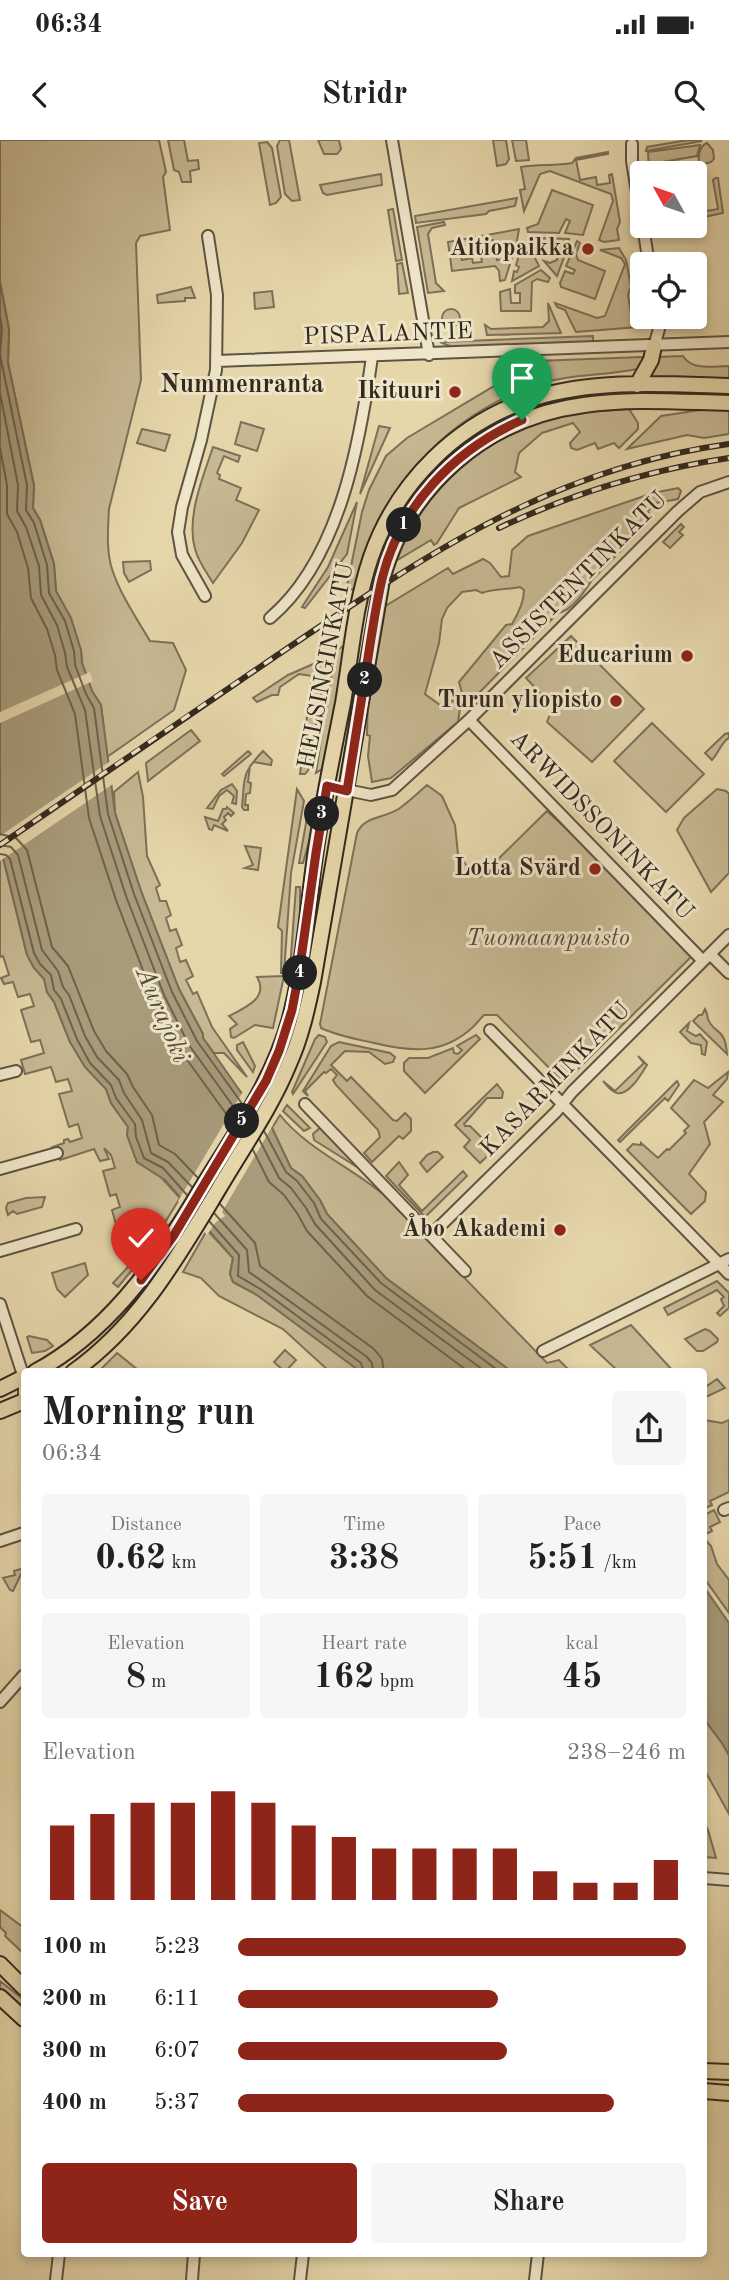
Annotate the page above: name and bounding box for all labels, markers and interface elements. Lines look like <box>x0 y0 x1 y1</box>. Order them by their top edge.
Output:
text: 06:34 <box>35 12 103 38</box>
icon: back <box>21 76 59 114</box>
icon: search <box>670 76 708 114</box>
text: Stridr <box>322 79 407 111</box>
north arrow <box>630 161 707 238</box>
map controls <box>630 161 707 329</box>
place label: Aitiopaikka <box>449 237 574 261</box>
marker: Aitiopaikka <box>580 241 596 257</box>
button: locate <box>630 252 707 329</box>
street label: PISPALANTIE <box>303 320 473 350</box>
pin <box>492 348 552 420</box>
icon: arrive <box>503 359 541 397</box>
district label: Nummenranta <box>160 372 324 398</box>
place label: Ikituuri <box>357 380 441 404</box>
marker: Ikituuri <box>447 384 463 400</box>
street label: ASSISTENTINKATU <box>486 487 673 674</box>
pin: 1 <box>386 508 422 542</box>
text: 1 <box>398 515 409 534</box>
street label: HELSINGINKATU <box>295 560 359 771</box>
place label: Educarium <box>557 644 673 668</box>
marker: Educarium <box>679 648 695 664</box>
pin: 2 <box>348 662 382 698</box>
text: 2 <box>359 670 370 689</box>
place label: Turun yliopisto <box>437 689 602 713</box>
marker: Turun yliopisto <box>608 693 624 709</box>
street label: ARWIDSSONINKATU <box>505 727 698 925</box>
pin: 3 <box>304 796 340 832</box>
text: 3 <box>316 804 327 823</box>
place label: Lotta Svärd <box>454 857 581 881</box>
marker: Lotta Svärd <box>587 861 603 877</box>
park label: Tuomaanpuisto <box>466 927 630 951</box>
pin: 4 <box>282 956 318 990</box>
water label: Aurajoki <box>130 962 194 1067</box>
text: 4 <box>294 963 305 982</box>
street label: KASARMINKATU <box>476 998 636 1162</box>
pin: 5 <box>224 1104 260 1138</box>
text: 5 <box>236 1111 247 1130</box>
pin <box>111 1208 171 1280</box>
place label: Åbo Akademi <box>402 1213 546 1242</box>
icon: check <box>122 1219 160 1257</box>
marker: Åbo Akademi <box>552 1222 568 1238</box>
button: share <box>612 1391 686 1465</box>
text: Morning run <box>42 1395 255 1433</box>
text: 06:34 <box>42 1442 102 1465</box>
text: Distance <box>110 1516 182 1535</box>
text: Time <box>343 1516 385 1535</box>
text: Pace <box>563 1516 601 1535</box>
text: 0.62 <box>96 1541 166 1576</box>
text: 3:38 <box>329 1541 399 1576</box>
text: 5:51 <box>527 1541 598 1576</box>
text: km <box>166 1554 197 1573</box>
text: /km <box>598 1554 637 1573</box>
text: Elevation <box>107 1635 185 1654</box>
text: Heart rate <box>321 1635 407 1654</box>
text: kcal <box>566 1635 598 1654</box>
text: 8 <box>126 1660 146 1695</box>
text: 162 <box>314 1660 374 1695</box>
text: 45 <box>562 1660 602 1695</box>
text: m <box>146 1673 166 1692</box>
text: bpm <box>374 1673 414 1692</box>
text: Elevation <box>42 1741 136 1764</box>
text: 238–246 m <box>567 1741 686 1764</box>
text: 100 m <box>42 1935 107 1958</box>
text: 5:23 <box>154 1935 200 1958</box>
text: 200 m <box>42 1987 107 2010</box>
text: 6:11 <box>154 1987 200 2010</box>
text: 300 m <box>42 2039 107 2062</box>
text: 6:07 <box>154 2039 200 2062</box>
text: 400 m <box>42 2091 107 2114</box>
text: 5:37 <box>154 2091 200 2114</box>
button: Save <box>42 2163 357 2243</box>
button: Share <box>371 2163 686 2243</box>

